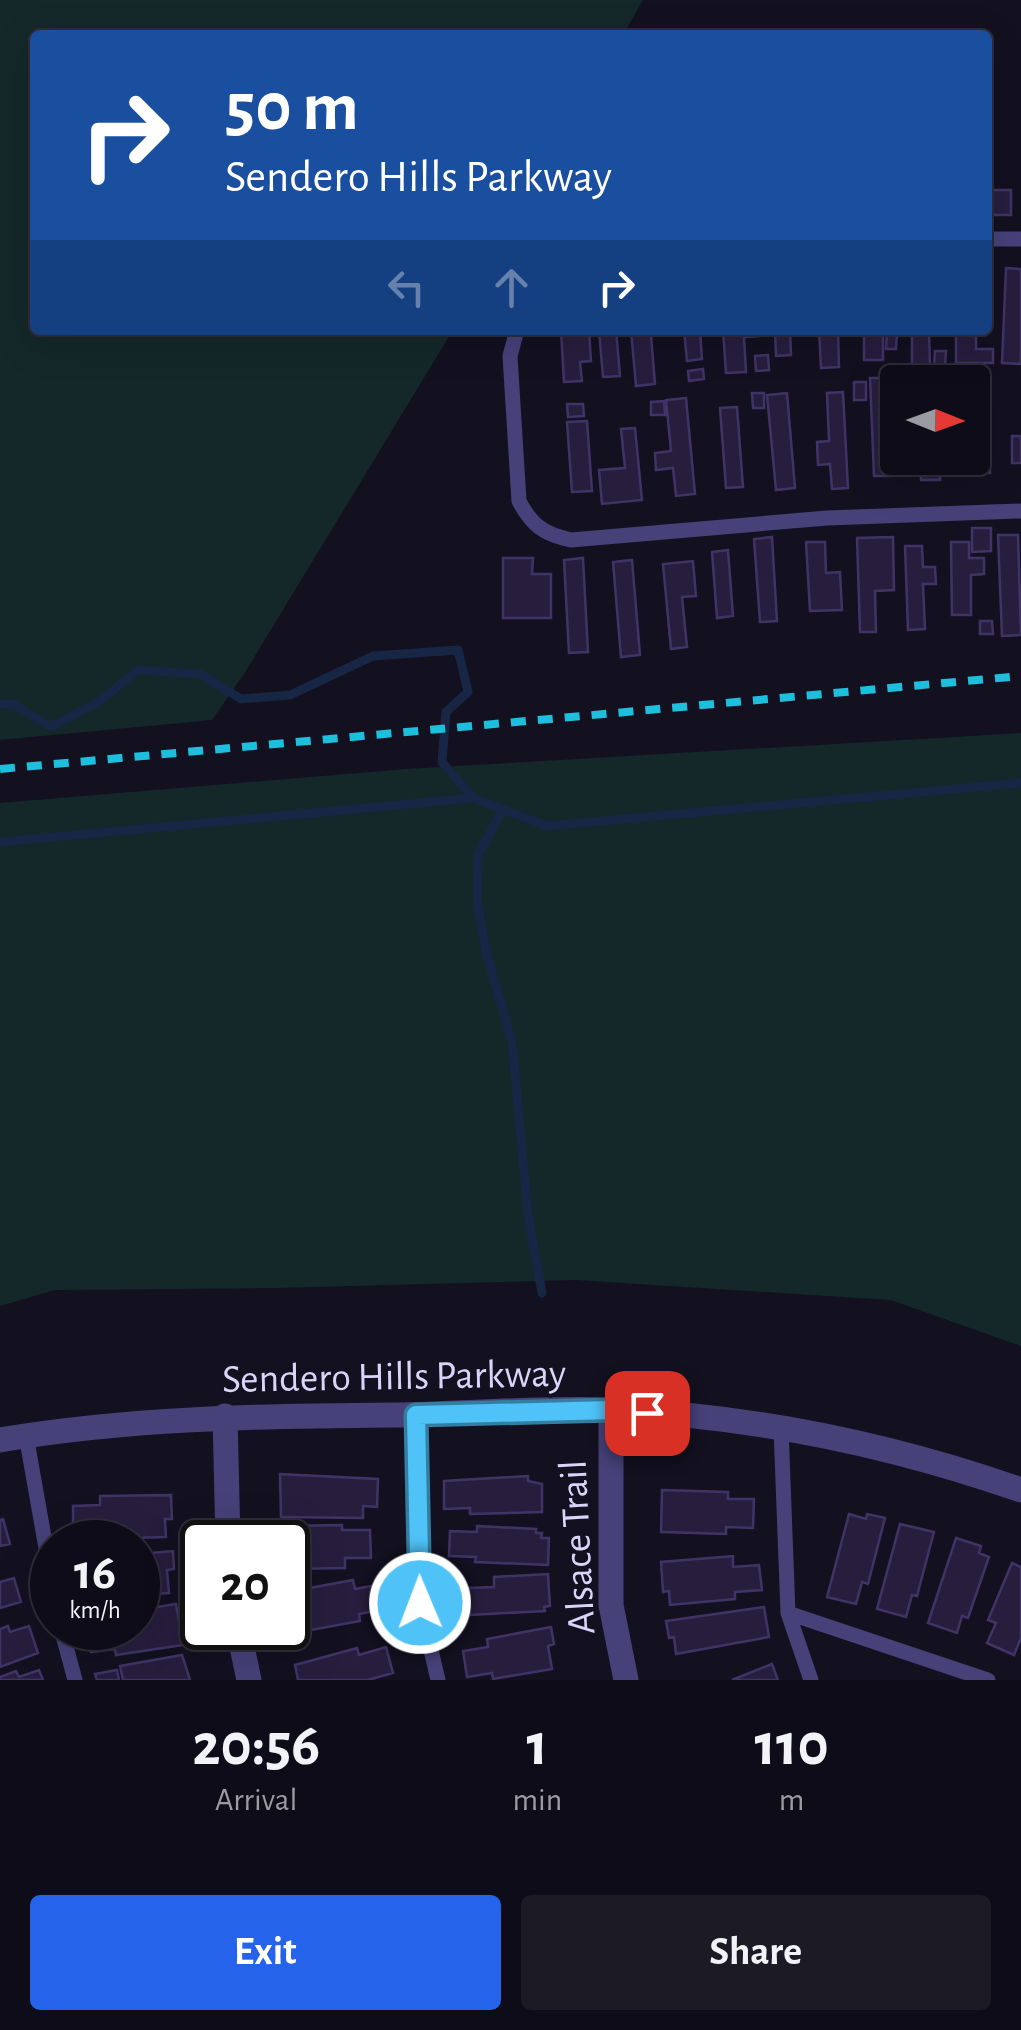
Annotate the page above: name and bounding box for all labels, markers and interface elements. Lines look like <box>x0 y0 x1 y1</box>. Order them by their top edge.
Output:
icon: right <box>60 70 190 200</box>
text: 50 m <box>225 73 359 143</box>
text: Sendero Hills Parkway <box>225 155 612 200</box>
icon: left <box>379 260 434 315</box>
icon: ahead <box>484 260 539 315</box>
icon: right <box>589 260 644 315</box>
north arrow <box>880 365 990 475</box>
map controls <box>880 365 990 475</box>
street label: Sendero Hills Parkway <box>222 1354 566 1400</box>
pin <box>605 1371 690 1456</box>
icon: arrive <box>620 1386 675 1441</box>
street label: Alsace Trail <box>553 1459 603 1635</box>
speed limit sign: 20 <box>180 1520 310 1650</box>
text: 16 <box>74 1548 116 1598</box>
position arrow <box>368 1551 472 1655</box>
text: km/h <box>69 1598 121 1623</box>
text: 20:56 <box>192 1716 320 1776</box>
text: 1 <box>527 1716 548 1776</box>
text: 110 <box>754 1716 829 1776</box>
text: Arrival <box>215 1784 297 1816</box>
text: min <box>512 1784 562 1816</box>
text: m <box>779 1784 804 1816</box>
button: Exit <box>30 1895 501 2010</box>
button: Share <box>521 1895 991 2010</box>

